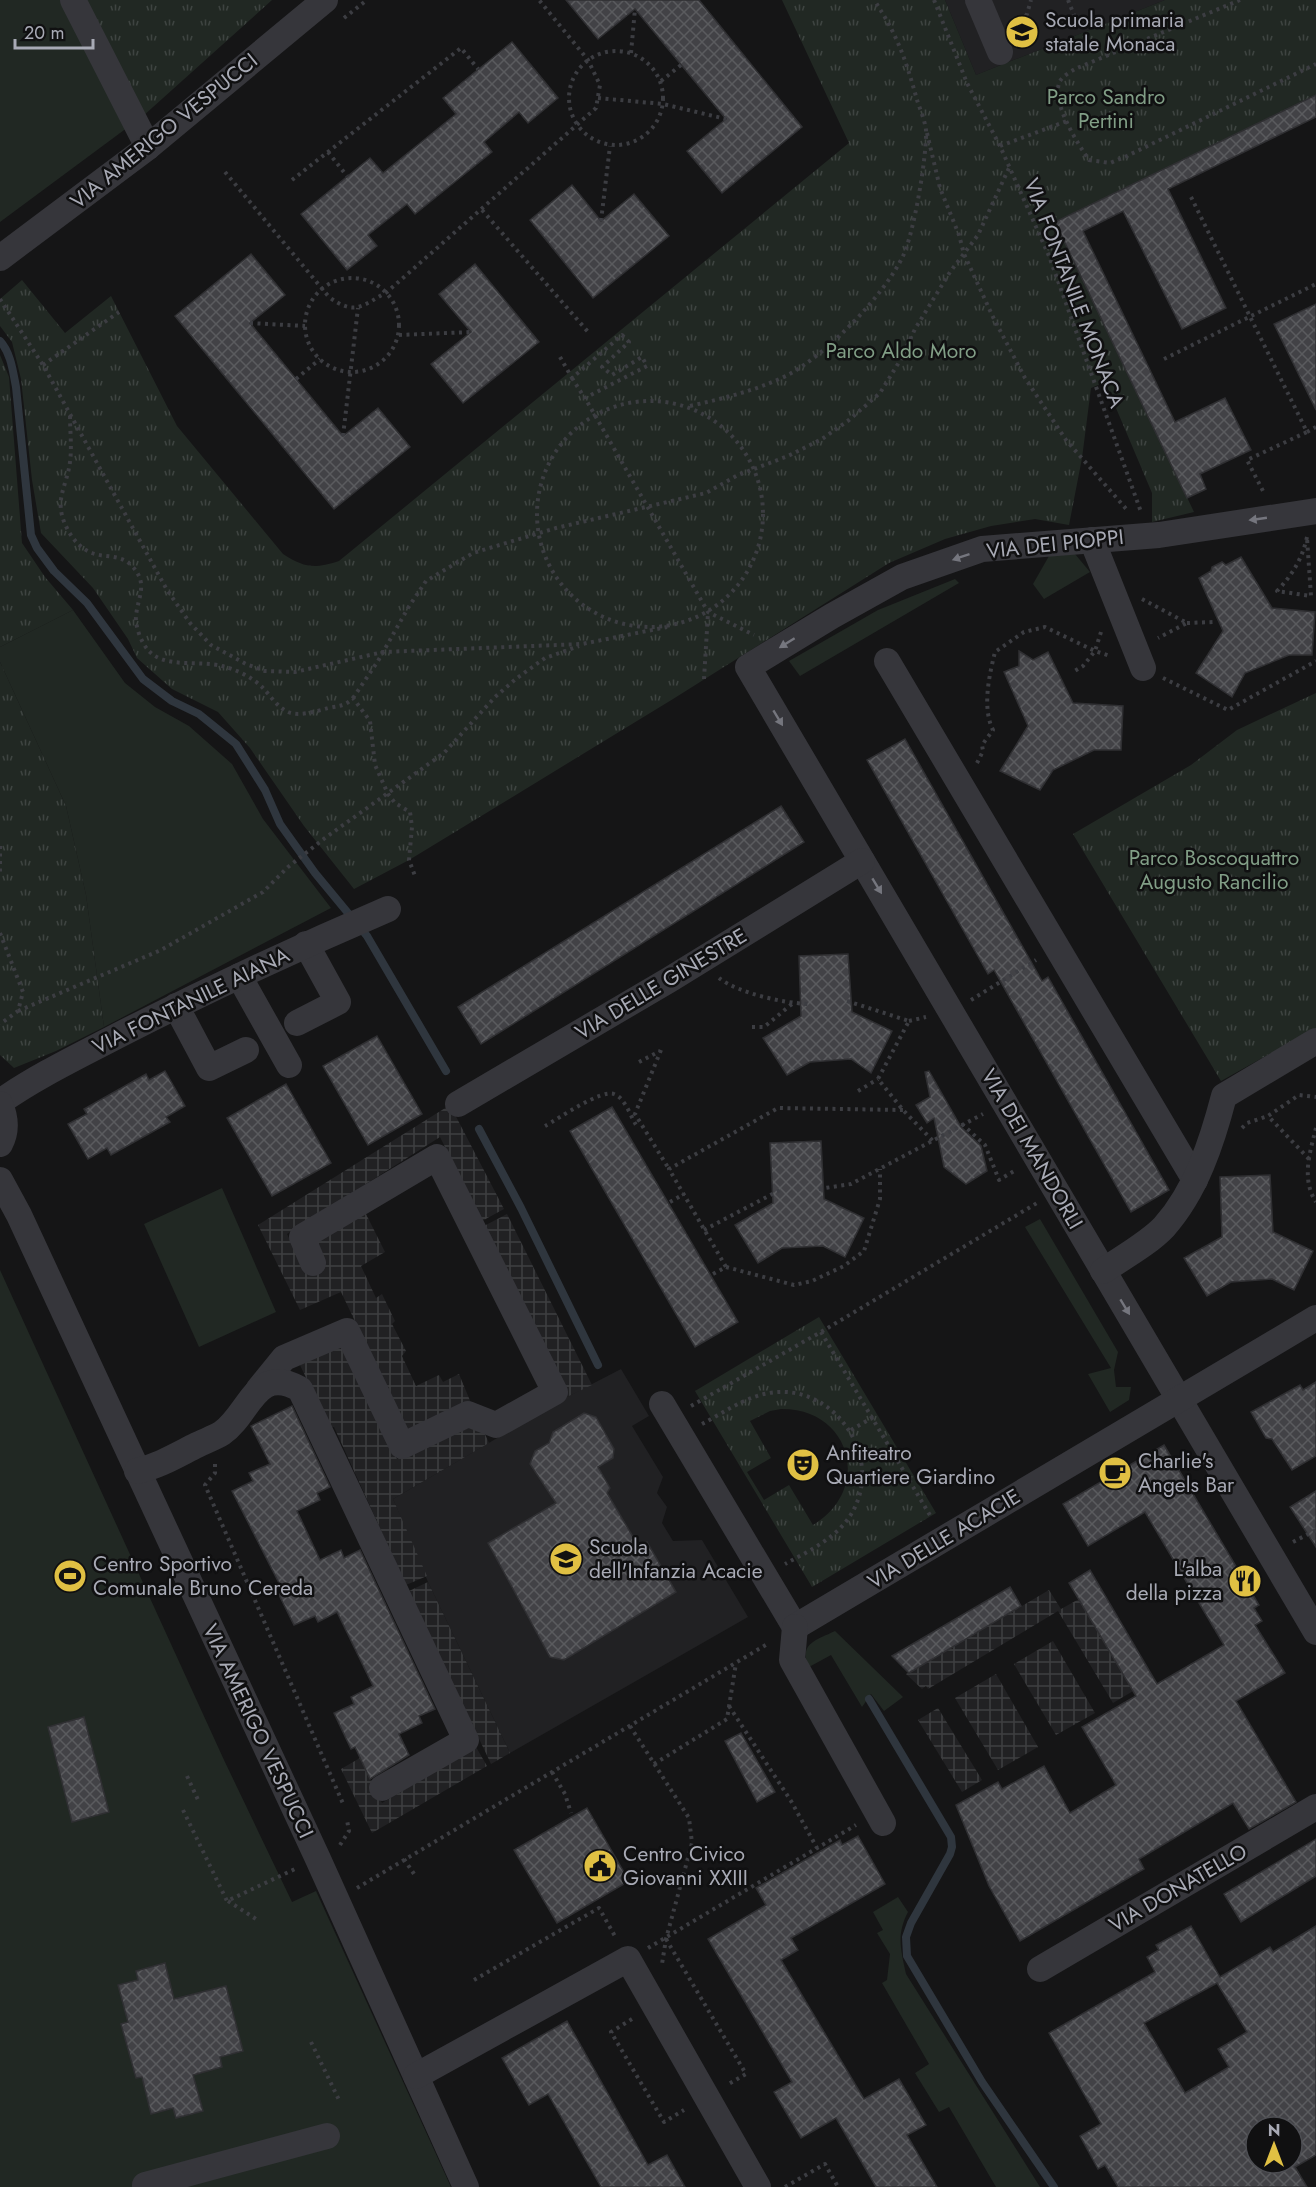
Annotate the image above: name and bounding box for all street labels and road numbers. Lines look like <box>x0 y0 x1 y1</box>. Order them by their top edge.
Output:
street label: VIA AMERIGO VESPUCCI <box>64 46 264 216</box>
street label: VIA FONTANILE MONACA <box>1016 174 1132 412</box>
street label: VIA DEI PIOPPI <box>985 522 1125 566</box>
street label: VIA DELLE GINESTRE <box>569 921 753 1047</box>
street label: VIA FONTANILE AIANA <box>87 940 295 1062</box>
street label: VIA DEI MANDORLI <box>974 1063 1090 1235</box>
street label: VIA DELLE ACACIE <box>862 1481 1026 1597</box>
street label: VIA AMERIGO VESPUCCI <box>195 1619 321 1843</box>
street label: VIA DONATELLO <box>1103 1836 1253 1940</box>

